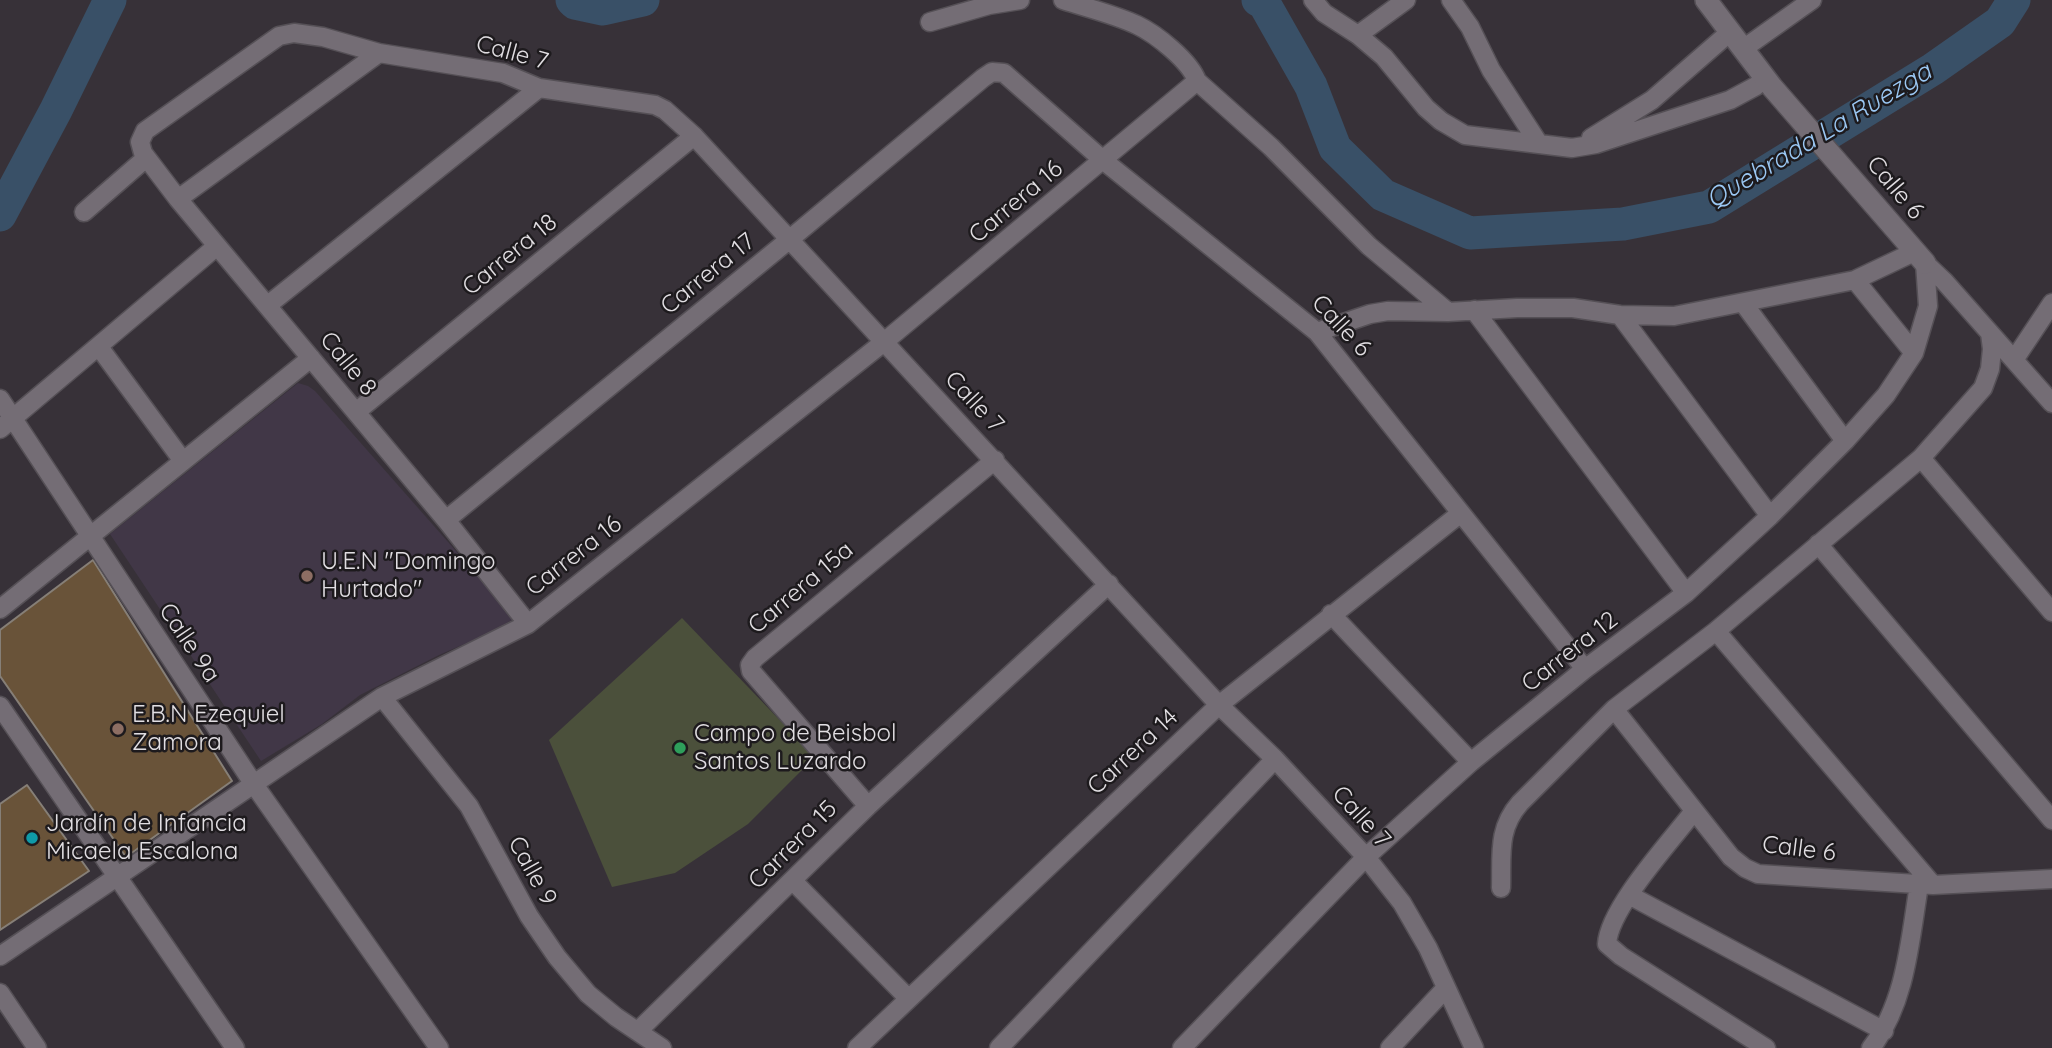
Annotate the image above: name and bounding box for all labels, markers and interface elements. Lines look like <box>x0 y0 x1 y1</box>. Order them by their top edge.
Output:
street label: Calle 7 <box>473 30 551 76</box>
water label: Quebrada La Ruezga <box>1701 56 1937 216</box>
street label: Calle 6 <box>1860 150 1930 226</box>
street label: Carrera 16 <box>963 154 1069 250</box>
street label: Carrera 18 <box>457 208 563 302</box>
street label: Carrera 17 <box>655 227 761 321</box>
street label: Calle 6 <box>1305 289 1377 363</box>
street label: Calle 8 <box>313 326 383 402</box>
street label: Calle 7 <box>938 365 1010 439</box>
street label: Carrera 16 <box>520 510 628 602</box>
street label: Carrera 15a <box>743 536 859 640</box>
place label: U.E.N "Domingo Hurtado" <box>321 548 495 604</box>
marker: U.E.N "Domingo Hurtado" <box>299 568 315 584</box>
street label: Calle 9a <box>152 598 226 688</box>
street label: Carrera 12 <box>1516 606 1624 698</box>
place label: E.B.N Ezequiel Zamora <box>132 701 285 757</box>
street label: Carrera 14 <box>1082 703 1184 801</box>
place label: Campo de Beisbol Santos Luzardo <box>694 720 896 776</box>
marker: E.B.N Ezequiel Zamora <box>110 721 126 737</box>
marker: Campo de Beisbol Santos Luzardo <box>672 740 688 756</box>
street label: Calle 7 <box>1326 780 1396 854</box>
street label: Carrera 15 <box>743 795 843 895</box>
place label: Jardín de Infancia Micaela Escalona <box>46 810 247 866</box>
marker: Jardín de Infancia Micaela Escalona <box>24 830 40 846</box>
street label: Calle 6 <box>1761 830 1837 868</box>
street label: Calle 9 <box>501 831 563 911</box>

